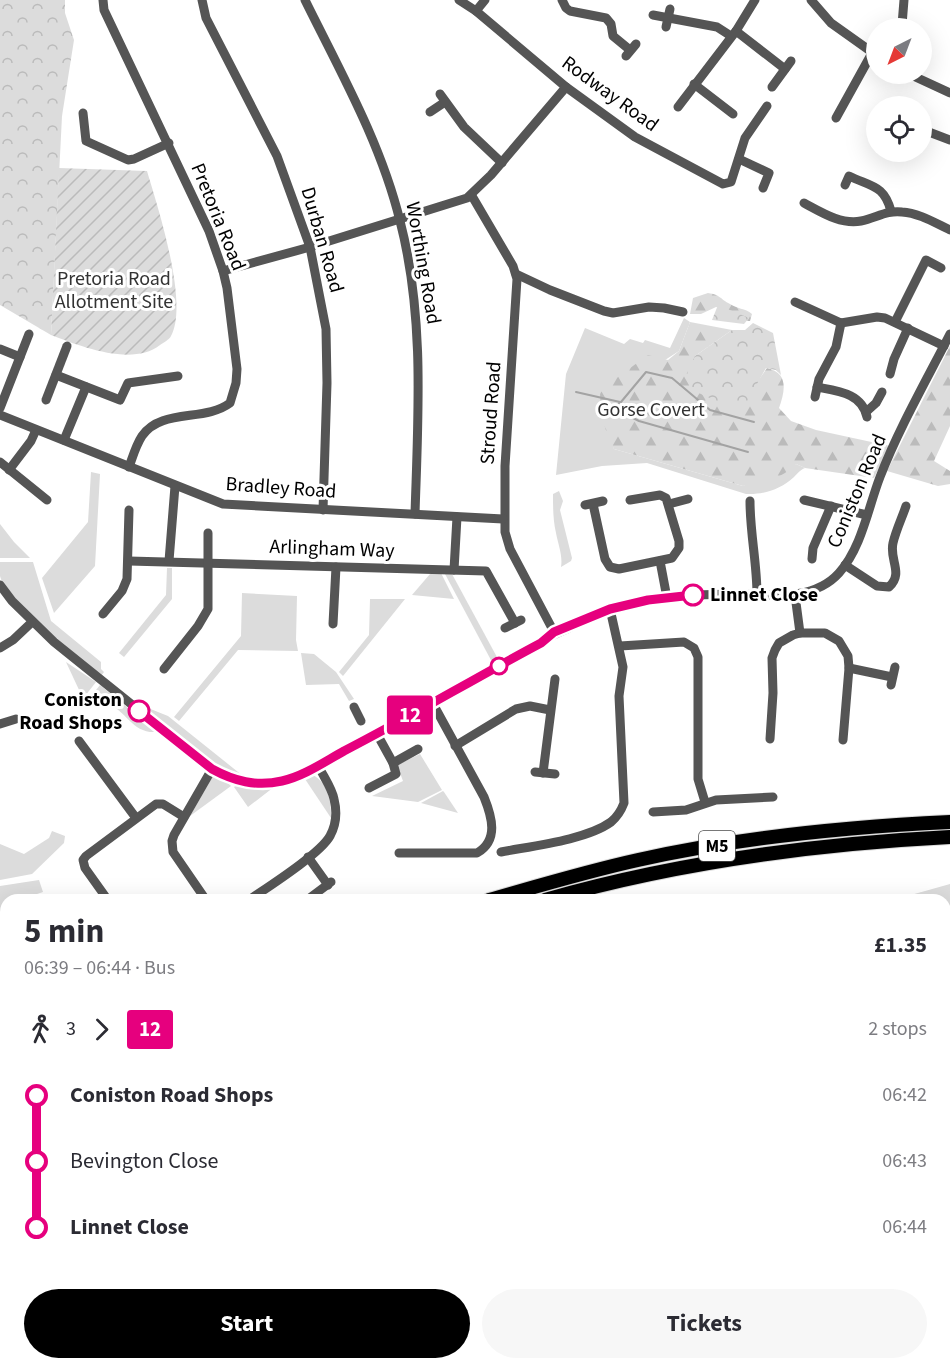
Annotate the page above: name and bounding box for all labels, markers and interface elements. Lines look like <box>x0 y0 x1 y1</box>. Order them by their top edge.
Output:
north arrow <box>866 18 932 84</box>
map controls <box>866 18 932 162</box>
street label: Rodway Road <box>556 49 664 139</box>
button: locate <box>866 96 932 162</box>
street label: Pretoria Road <box>184 159 252 275</box>
street label: Durban Road <box>294 184 350 296</box>
street label: Worthing Road <box>398 200 448 326</box>
park label: Pretoria Road Allotment Site <box>55 265 173 316</box>
street label: Stroud Road <box>473 360 509 466</box>
park label: Gorse Covert <box>597 396 705 424</box>
street label: Coniston Road <box>820 430 894 552</box>
street label: Bradley Road <box>225 470 337 506</box>
street label: Arlingham Way <box>269 533 396 565</box>
place label: Linnet Close <box>710 581 818 609</box>
marker: Linnet Close <box>682 584 704 606</box>
unlabelled marker <box>490 657 508 675</box>
place label: Coniston Road Shops <box>19 686 122 737</box>
line badge: 12 <box>383 696 437 734</box>
marker: Coniston Road Shops <box>128 700 150 722</box>
text: 12 <box>399 700 421 730</box>
road number: M5 <box>699 831 735 861</box>
text: 5 min <box>24 908 104 955</box>
text: £1.35 <box>874 929 927 961</box>
text: 06:39 – 06:44 · Bus <box>24 954 175 982</box>
icon: walk <box>24 1013 57 1046</box>
icon: forward <box>85 1013 118 1046</box>
text: 12 <box>139 1014 161 1044</box>
text: 3 <box>66 1015 76 1043</box>
text: 2 stops <box>868 1015 927 1043</box>
text: Coniston Road Shops <box>70 1079 273 1111</box>
text: 06:42 <box>882 1081 927 1109</box>
text: Bevington Close <box>70 1145 218 1177</box>
text: 06:43 <box>882 1147 927 1175</box>
text: Linnet Close <box>70 1211 189 1243</box>
text: 06:44 <box>882 1213 927 1241</box>
button: Start <box>24 1289 470 1358</box>
button: Tickets <box>482 1289 927 1358</box>

